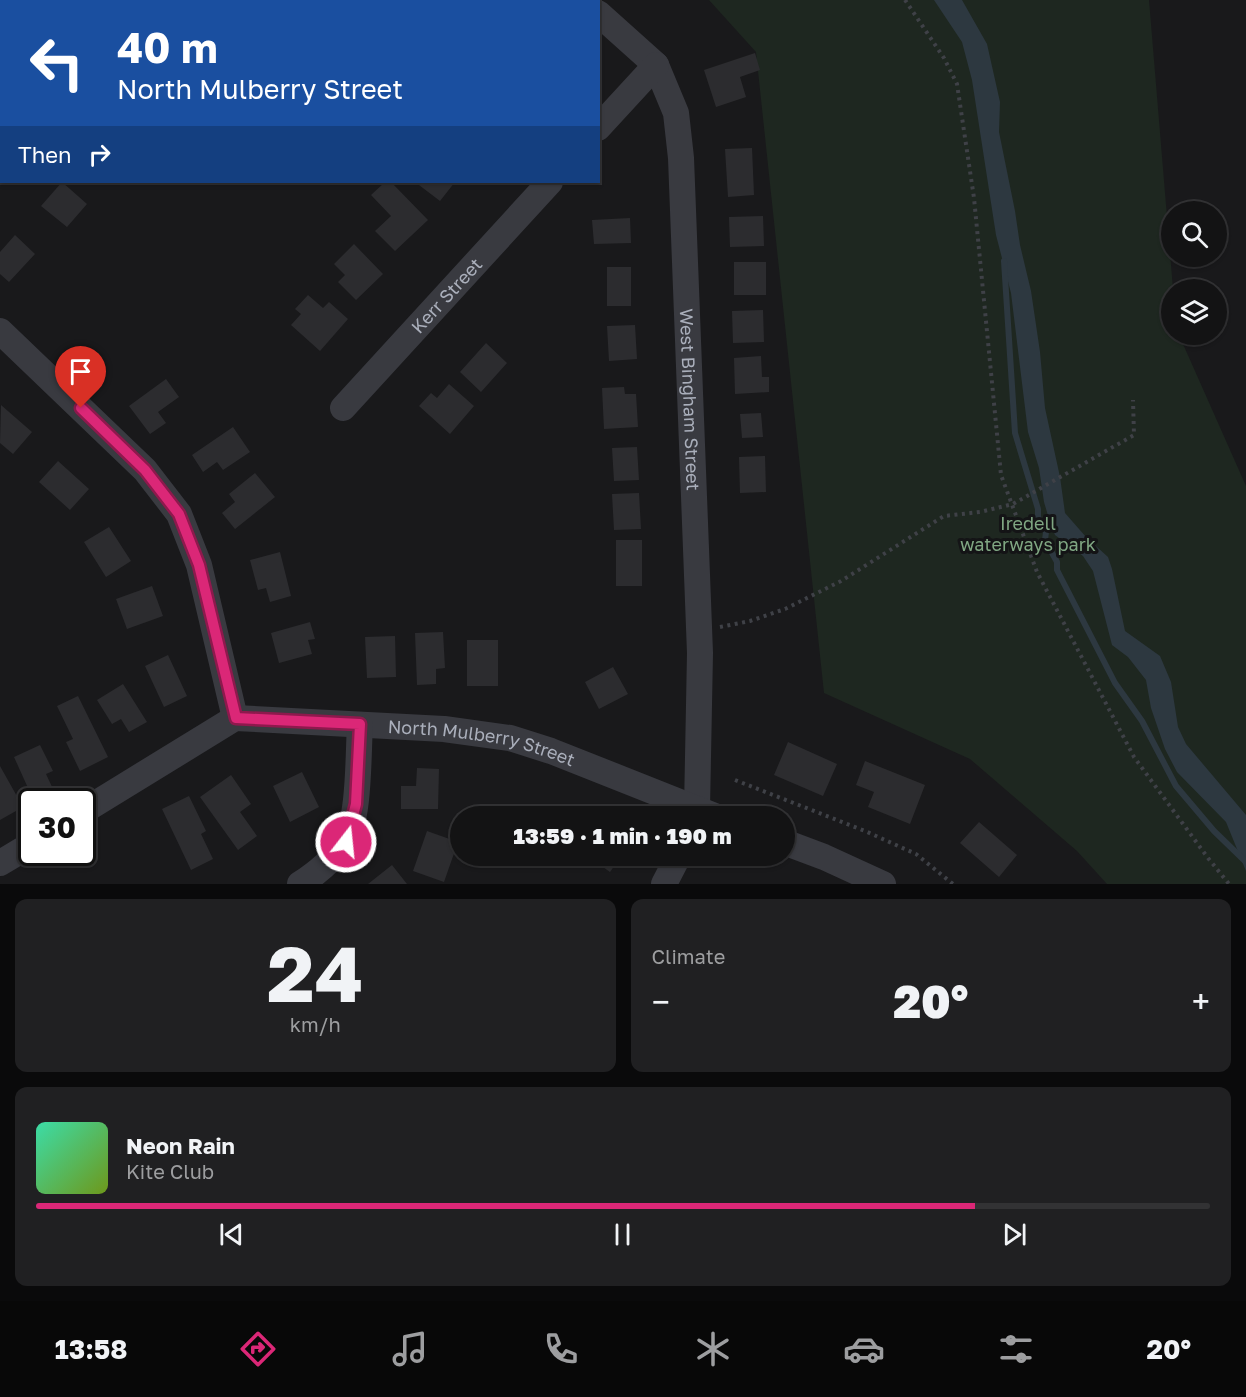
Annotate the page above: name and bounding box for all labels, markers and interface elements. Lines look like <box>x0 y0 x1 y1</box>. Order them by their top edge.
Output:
text: 40 m <box>117 22 218 72</box>
icon: left <box>18 24 96 102</box>
text: North Mulberry Street <box>117 73 403 105</box>
icon: right <box>83 138 116 171</box>
text: Then <box>18 141 71 168</box>
map controls <box>1161 201 1227 345</box>
button: search <box>1161 201 1227 267</box>
street label: Kerr Street <box>406 253 486 337</box>
button: layers <box>1161 279 1227 345</box>
street label: West Bingham Street <box>676 308 705 491</box>
pin <box>55 346 106 408</box>
icon: arrive <box>64 355 97 388</box>
park label: Iredell waterways park <box>960 512 1096 555</box>
street label: North Mulberry Street <box>387 715 578 770</box>
speed limit sign: 30 <box>18 788 96 866</box>
position arrow <box>314 810 378 874</box>
text: 13:59 · 1 min · 190 m <box>513 822 732 849</box>
text: 24 <box>267 926 363 1019</box>
text: Climate <box>652 944 725 968</box>
text: 20° <box>893 974 968 1028</box>
text: − <box>652 982 670 1021</box>
text: + <box>1192 982 1210 1021</box>
text: km/h <box>290 1012 341 1036</box>
text: Neon Rain <box>126 1132 235 1159</box>
text: Kite Club <box>126 1159 214 1183</box>
icon: previous <box>215 1218 248 1251</box>
icon: pause <box>606 1218 639 1251</box>
icon: next <box>998 1218 1031 1251</box>
icon: directions <box>237 1328 279 1370</box>
icon: music <box>389 1328 431 1370</box>
icon: phone <box>540 1328 582 1370</box>
icon: climate <box>692 1328 734 1370</box>
icon: car <box>843 1328 885 1370</box>
icon: filters <box>995 1328 1037 1370</box>
text: 13:58 <box>55 1333 128 1365</box>
text: 20° <box>1147 1333 1191 1365</box>

